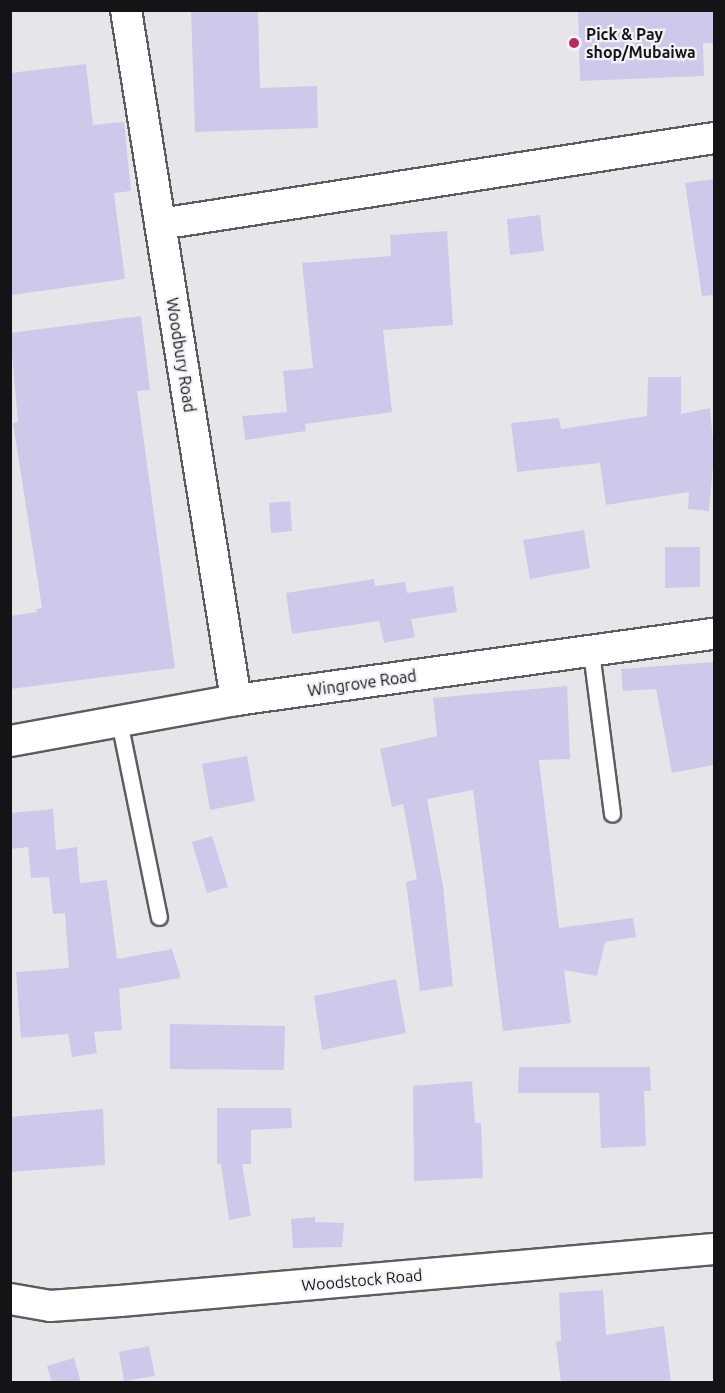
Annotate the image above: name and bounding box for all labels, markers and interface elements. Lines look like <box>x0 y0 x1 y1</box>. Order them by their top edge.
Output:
place label: Pick & Pay shop/Mubaiwa <box>586 24 696 62</box>
marker: Pick & Pay shop/Mubaiwa <box>567 36 581 50</box>
street label: Woodbury Road <box>162 296 200 414</box>
street label: Wingrove Road <box>306 666 418 700</box>
street label: Woodstock Road <box>301 1265 423 1295</box>

